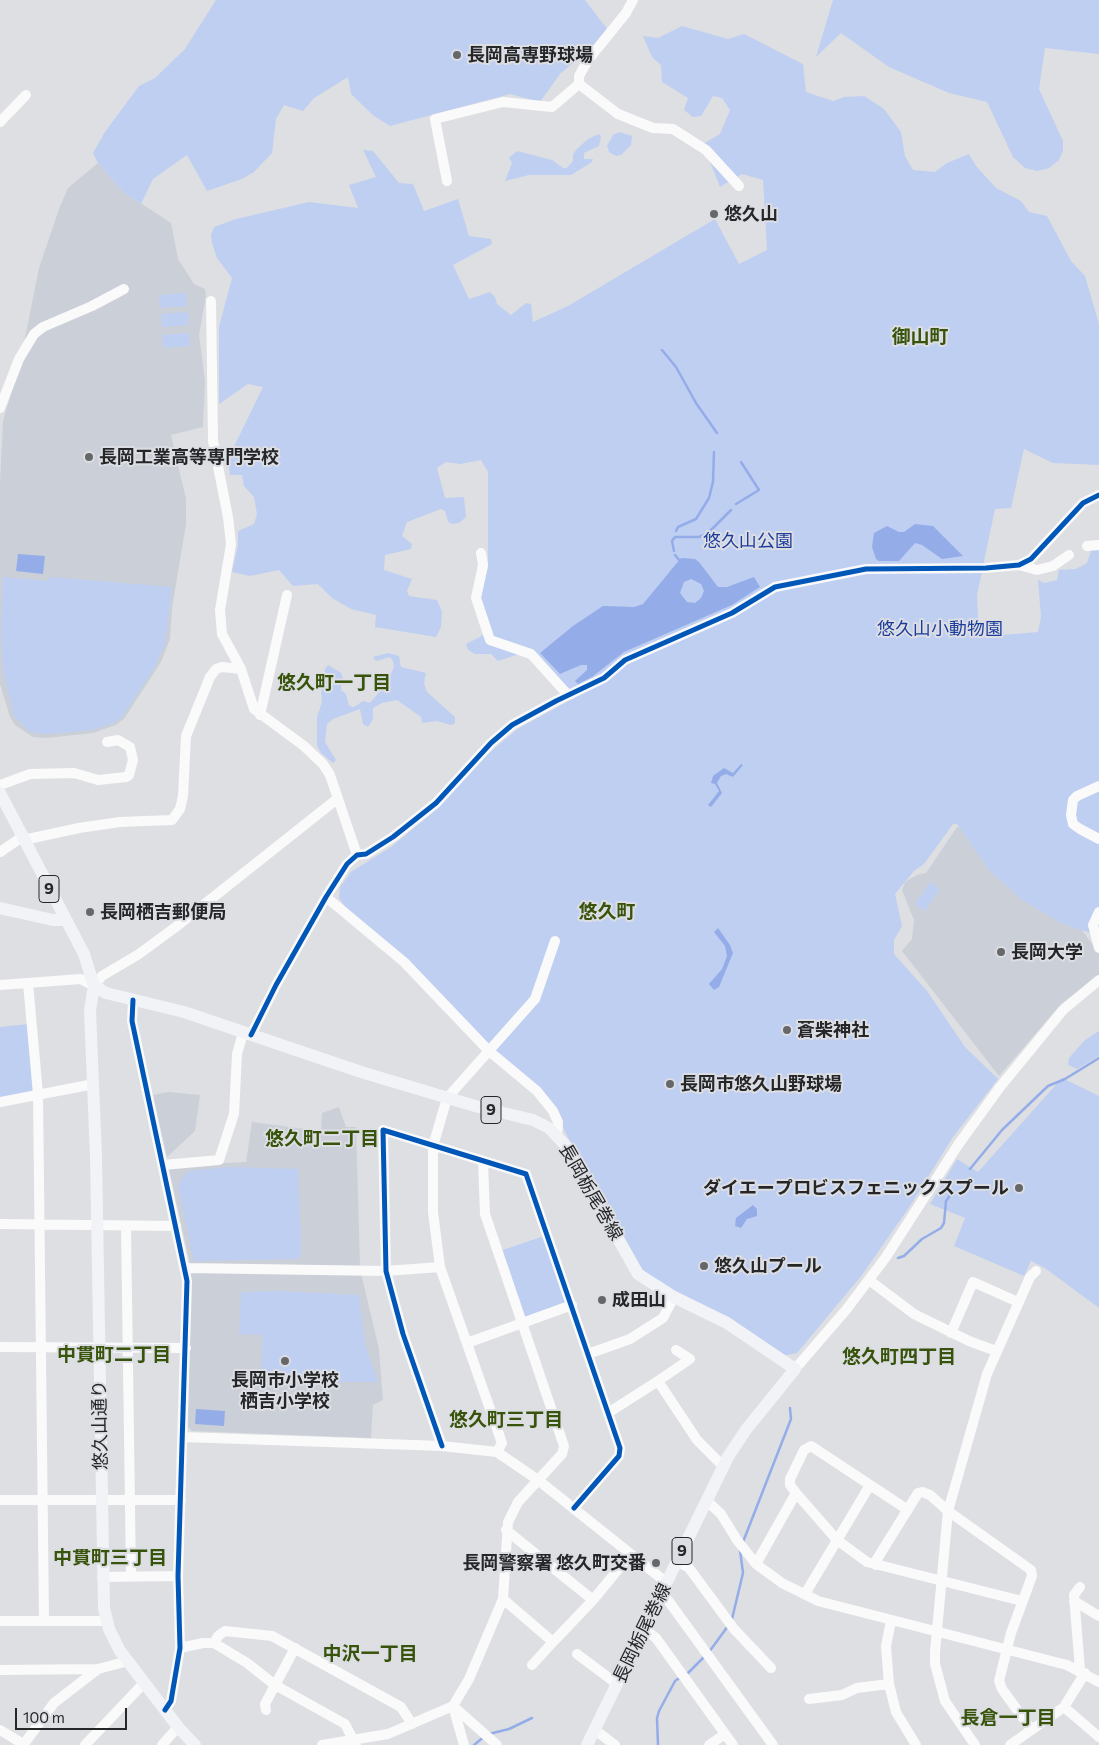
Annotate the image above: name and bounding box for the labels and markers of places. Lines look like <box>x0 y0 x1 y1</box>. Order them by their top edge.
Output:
place label: 長岡高専野球場 <box>467 44 593 66</box>
marker: 長岡高専野球場 <box>451 49 463 61</box>
place label: 悠久山 <box>724 203 778 225</box>
marker: 悠久山 <box>708 208 720 220</box>
place label: 長岡工業高等専門学校 <box>99 446 279 468</box>
marker: 長岡工業高等専門学校 <box>83 451 95 463</box>
place label: 長岡栖吉郵便局 <box>100 901 226 923</box>
marker: 長岡栖吉郵便局 <box>84 906 96 918</box>
place label: 長岡大学 <box>1011 941 1083 963</box>
marker: 長岡大学 <box>995 946 1007 958</box>
place label: 蒼柴神社 <box>797 1019 869 1041</box>
marker: 蒼柴神社 <box>781 1024 793 1036</box>
place label: 長岡市悠久山野球場 <box>680 1073 842 1095</box>
marker: 長岡市悠久山野球場 <box>664 1078 676 1090</box>
place label: ダイエープロビスフェニックスプール <box>703 1177 1009 1199</box>
marker: ダイエープロビスフェニックスプール <box>1013 1182 1025 1194</box>
place label: 悠久山プール <box>714 1255 822 1277</box>
marker: 悠久山プール <box>698 1260 710 1272</box>
place label: 成田山 <box>612 1289 666 1311</box>
marker: 成田山 <box>596 1294 608 1306</box>
marker: 長岡市小学校 栖吉小学校 <box>279 1355 291 1367</box>
place label: 長岡市小学校 栖吉小学校 <box>231 1369 339 1412</box>
place label: 長岡警察署 悠久町交番 <box>463 1552 646 1574</box>
marker: 長岡警察署 悠久町交番 <box>650 1557 662 1569</box>

